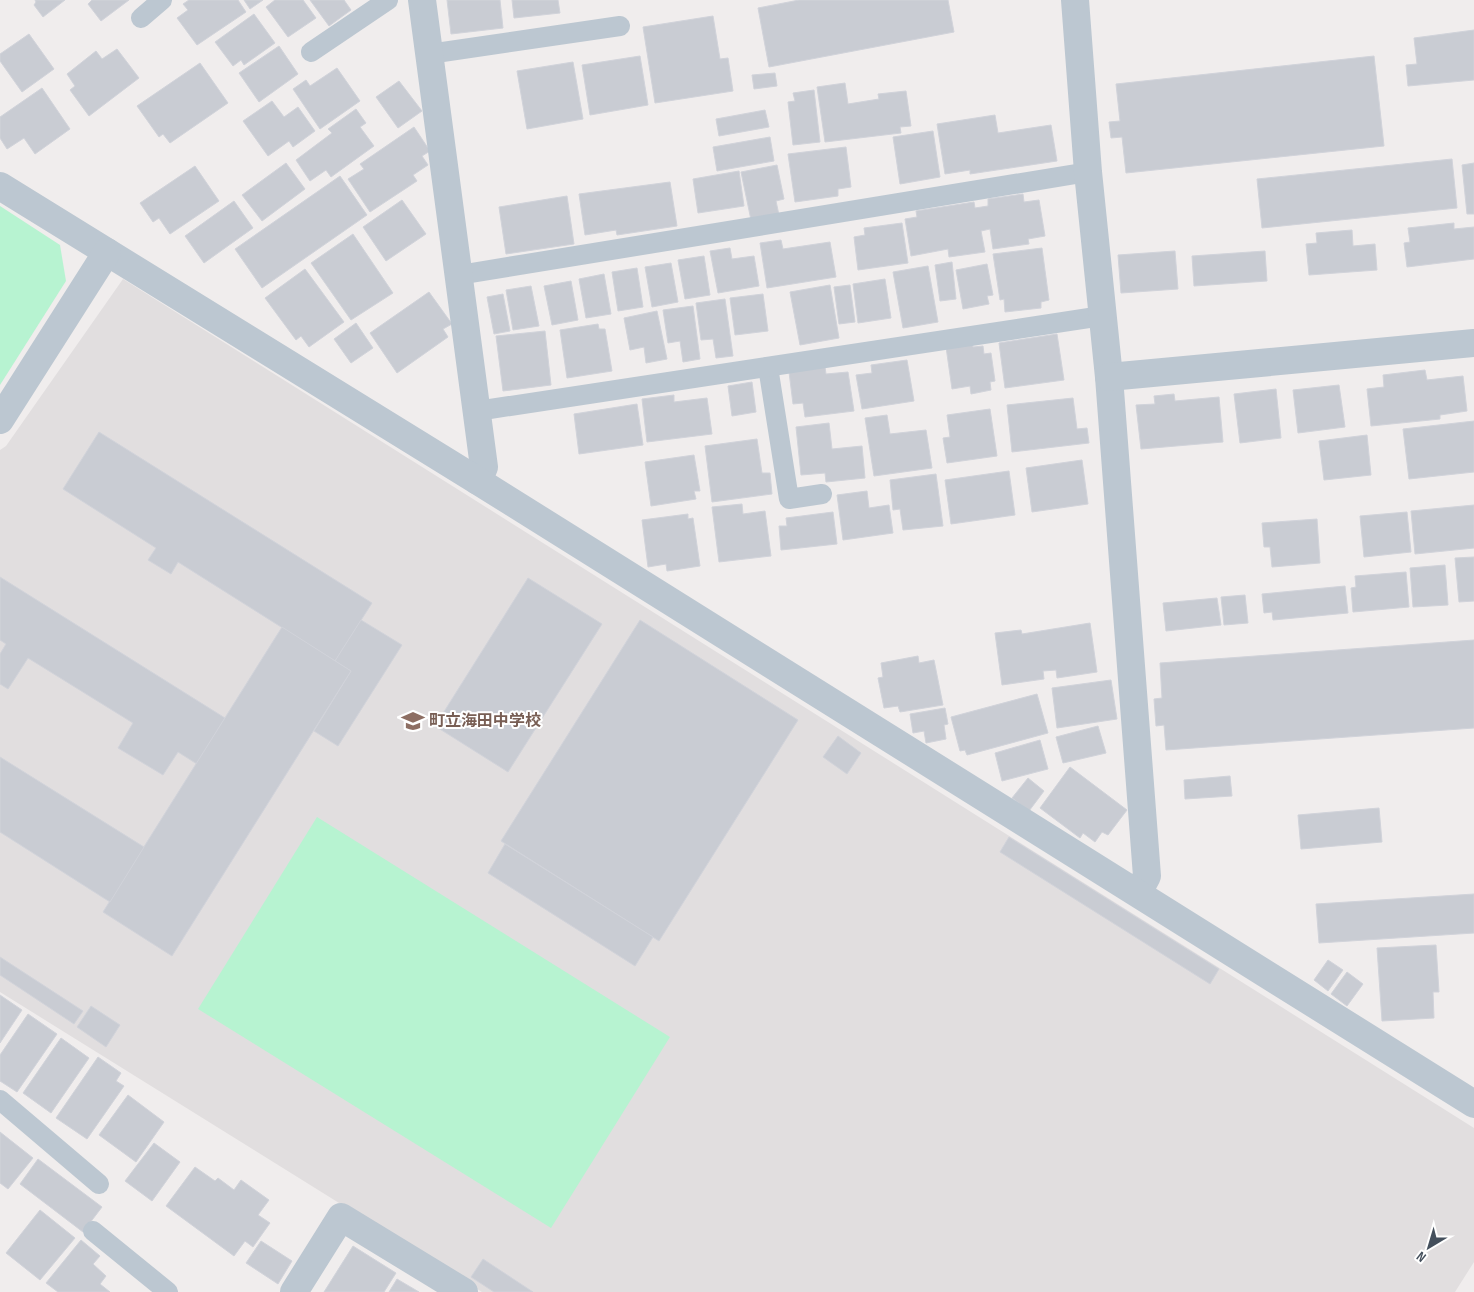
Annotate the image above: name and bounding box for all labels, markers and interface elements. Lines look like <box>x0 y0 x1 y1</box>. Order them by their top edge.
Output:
school or university icon: 町立海田中学校 <box>400 708 426 734</box>
place label: 町立海田中学校 <box>429 712 541 731</box>
north arrow <box>1404 1222 1454 1272</box>
text: N <box>1413 1248 1429 1266</box>

